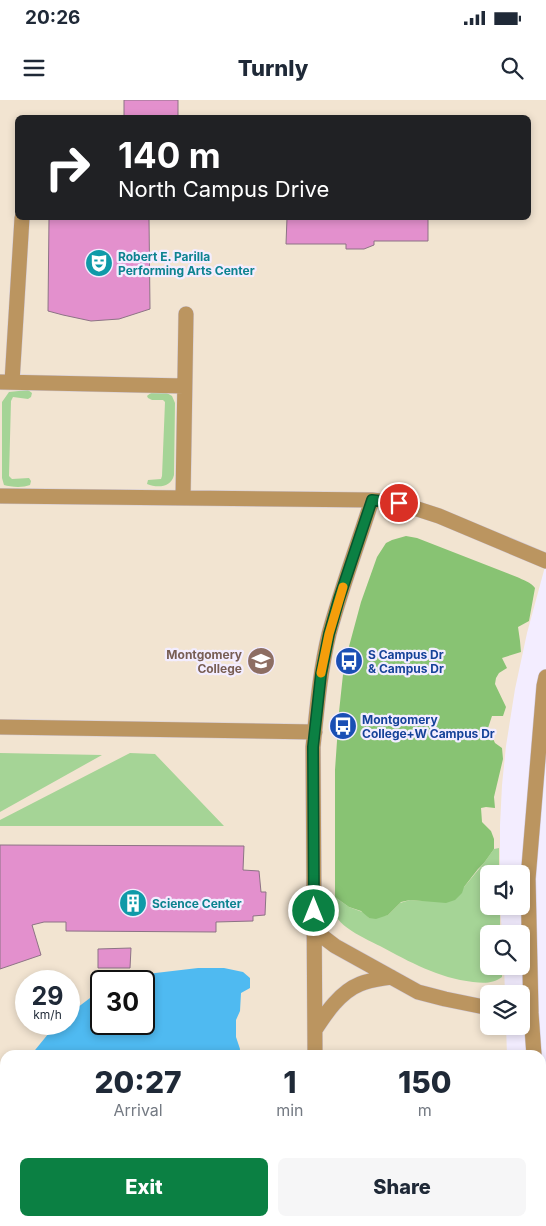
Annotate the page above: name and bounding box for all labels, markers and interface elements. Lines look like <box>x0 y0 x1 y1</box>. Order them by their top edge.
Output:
text: 20:26 <box>25 6 80 29</box>
icon: menu <box>20 54 48 82</box>
icon: search <box>498 54 526 82</box>
text: Turnly <box>238 55 308 81</box>
text: 140 m <box>118 134 221 176</box>
icon: right <box>35 135 100 200</box>
text: North Campus Drive <box>118 176 329 202</box>
theatre icon: Robert E. Parilla Performing Arts Center <box>84 248 114 278</box>
place label: Robert E. Parilla Performing Arts Center <box>118 249 255 278</box>
pin <box>378 482 420 524</box>
icon: arrive <box>385 489 413 517</box>
school or university icon: Montgomery College <box>246 646 276 676</box>
bus stop icon: S Campus Dr & Campus Dr <box>334 646 364 676</box>
place label: Montgomery College <box>166 647 243 676</box>
place label: S Campus Dr & Campus Dr <box>368 647 444 676</box>
bus stop icon: Montgomery College+W Campus Dr <box>328 711 358 741</box>
place label: Montgomery College+W Campus Dr <box>362 712 495 741</box>
map controls <box>480 865 530 1035</box>
button: sound <box>480 865 530 915</box>
position arrow <box>287 884 339 936</box>
building icon: Science Center <box>118 888 148 918</box>
place label: Science Center <box>152 896 242 911</box>
button: search <box>480 925 530 975</box>
speed limit sign: 30 <box>90 970 155 1035</box>
text: 29 <box>32 981 63 1011</box>
button: layers <box>480 985 530 1035</box>
text: km/h <box>33 1007 62 1022</box>
text: 20:27 <box>94 1064 182 1100</box>
text: 1 <box>283 1064 296 1100</box>
text: 150 <box>398 1064 452 1100</box>
text: Arrival <box>113 1100 163 1120</box>
text: min <box>276 1100 303 1120</box>
text: m <box>418 1100 432 1120</box>
button: Exit <box>20 1158 268 1216</box>
button: Share <box>278 1158 526 1216</box>

